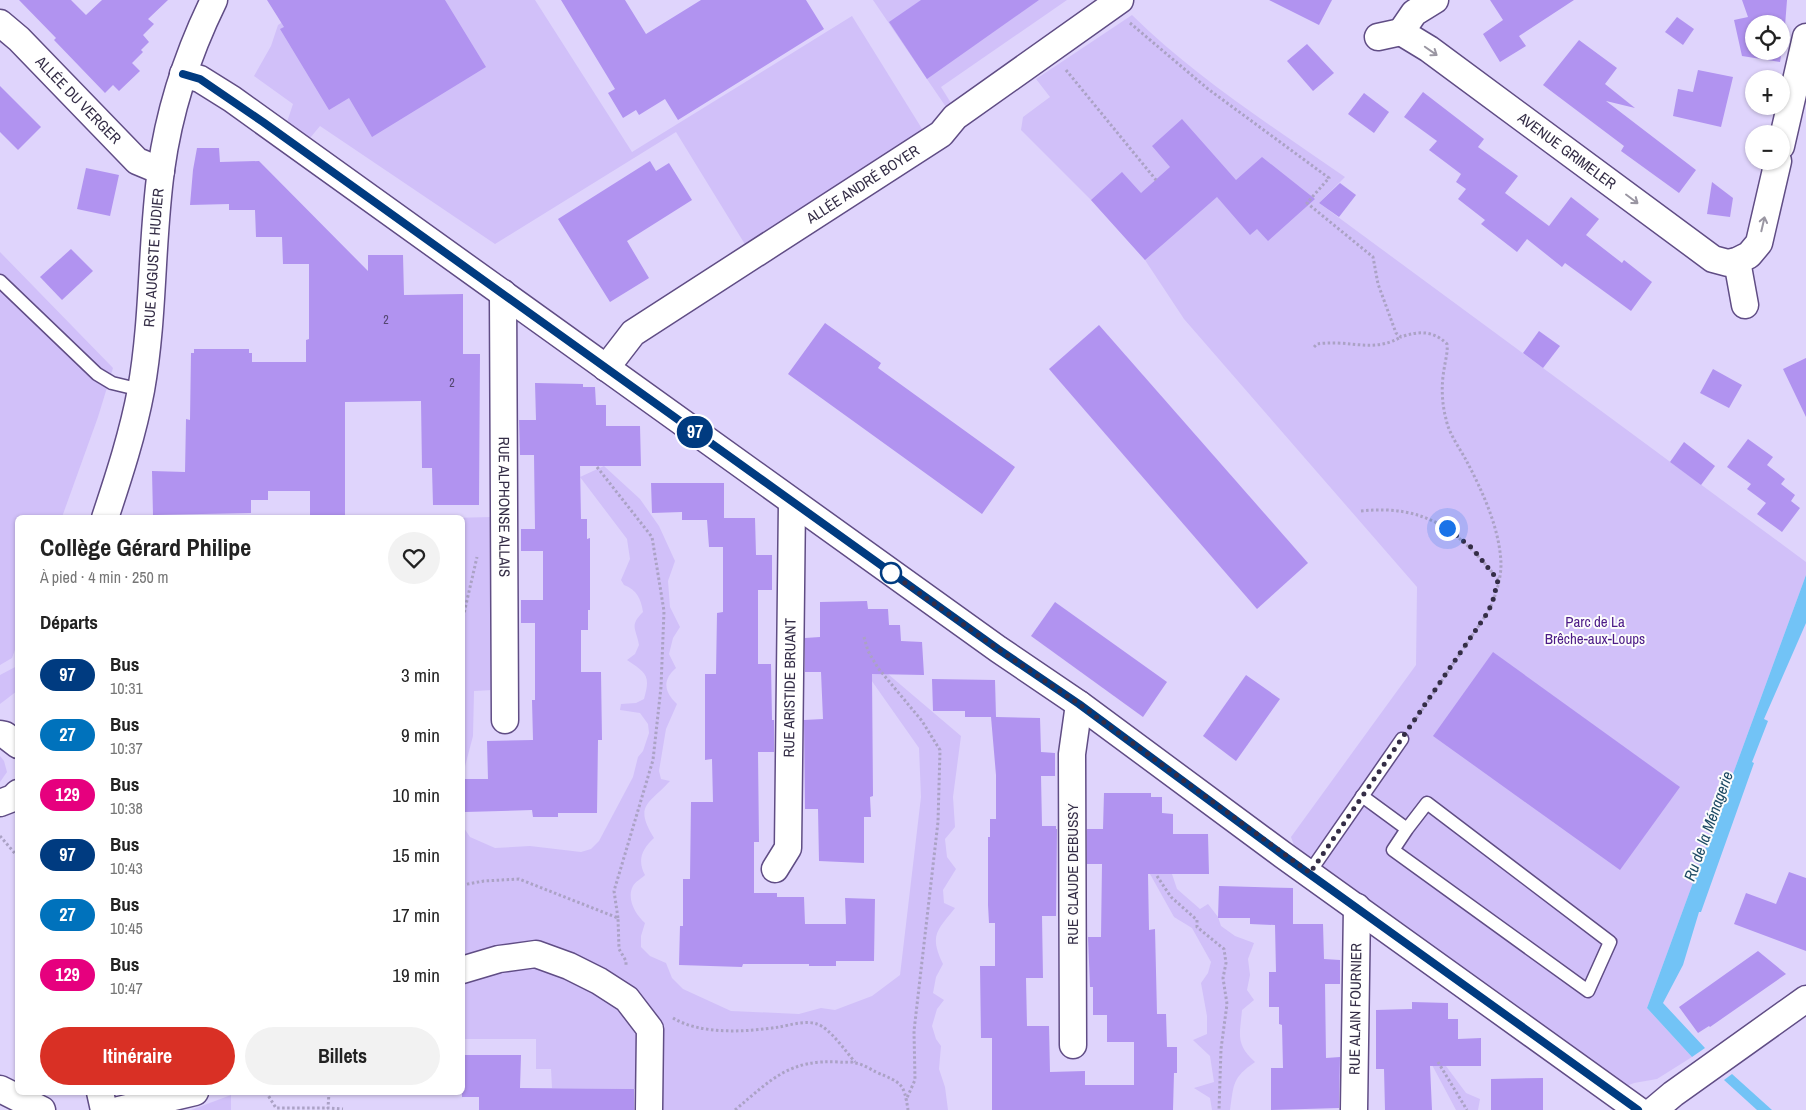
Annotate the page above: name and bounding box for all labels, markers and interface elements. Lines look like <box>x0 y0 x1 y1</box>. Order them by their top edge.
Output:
map controls <box>1745 15 1790 170</box>
button: locate <box>1745 15 1790 60</box>
one-way arrow <box>1424 46 1438 56</box>
street label: ALLÉE DU VERGER <box>30 51 126 149</box>
button: + <box>1745 70 1790 115</box>
street label: AVENUE GRIMELER <box>1513 107 1621 194</box>
button: − <box>1745 125 1790 170</box>
street label: ALLÉE ANDRÉ BOYER <box>801 140 923 229</box>
street label: RUE AUGUSTE HUDIER <box>138 187 169 328</box>
one-way arrow <box>1625 194 1638 205</box>
one-way arrow <box>1759 216 1769 232</box>
house number: 2 <box>383 312 389 328</box>
house number: 2 <box>449 375 455 391</box>
line badge: 97 <box>672 416 718 448</box>
text: 97 <box>687 419 703 444</box>
street label: RUE ALPHONSE ALLAIS <box>494 437 515 577</box>
your location <box>1435 516 1460 541</box>
text: Collège Gérard Philipe <box>40 531 251 563</box>
button: heart <box>388 532 440 584</box>
unlabelled marker <box>880 562 902 584</box>
text: À pied · 4 min · 250 m <box>40 566 168 588</box>
text: Départs <box>40 609 98 635</box>
park label: Parc de La Brêche-aux-Loups <box>1545 611 1645 649</box>
street label: RUE ARISTIDE BRUANT <box>778 617 801 758</box>
text: Bus <box>110 651 139 677</box>
text: 97 <box>59 662 76 687</box>
text: 3 min <box>401 662 440 688</box>
text: 10:31 <box>110 677 143 699</box>
text: Bus <box>110 711 139 737</box>
text: 27 <box>59 722 76 747</box>
text: 9 min <box>401 722 440 748</box>
text: 10:37 <box>110 737 143 759</box>
water label: Ru de la Ménagerie <box>1678 768 1738 884</box>
text: Bus <box>110 771 139 797</box>
text: 129 <box>55 782 80 807</box>
text: 10 min <box>392 782 440 808</box>
text: 10:38 <box>110 797 143 819</box>
street label: RUE CLAUDE DEBUSSY <box>1062 802 1083 945</box>
text: Bus <box>110 831 139 857</box>
text: 97 <box>59 842 76 867</box>
text: 15 min <box>392 842 440 868</box>
text: 10:43 <box>110 857 143 879</box>
text: Bus <box>110 891 139 917</box>
text: 27 <box>59 902 76 927</box>
text: 17 min <box>392 902 440 928</box>
text: 10:45 <box>110 917 143 939</box>
street label: RUE ALAIN FOURNIER <box>1344 943 1366 1075</box>
text: Bus <box>110 951 139 977</box>
text: 129 <box>55 962 80 987</box>
text: 19 min <box>392 962 440 988</box>
text: 10:47 <box>110 977 143 999</box>
button: Itinéraire <box>40 1027 235 1085</box>
button: Billets <box>245 1027 440 1085</box>

